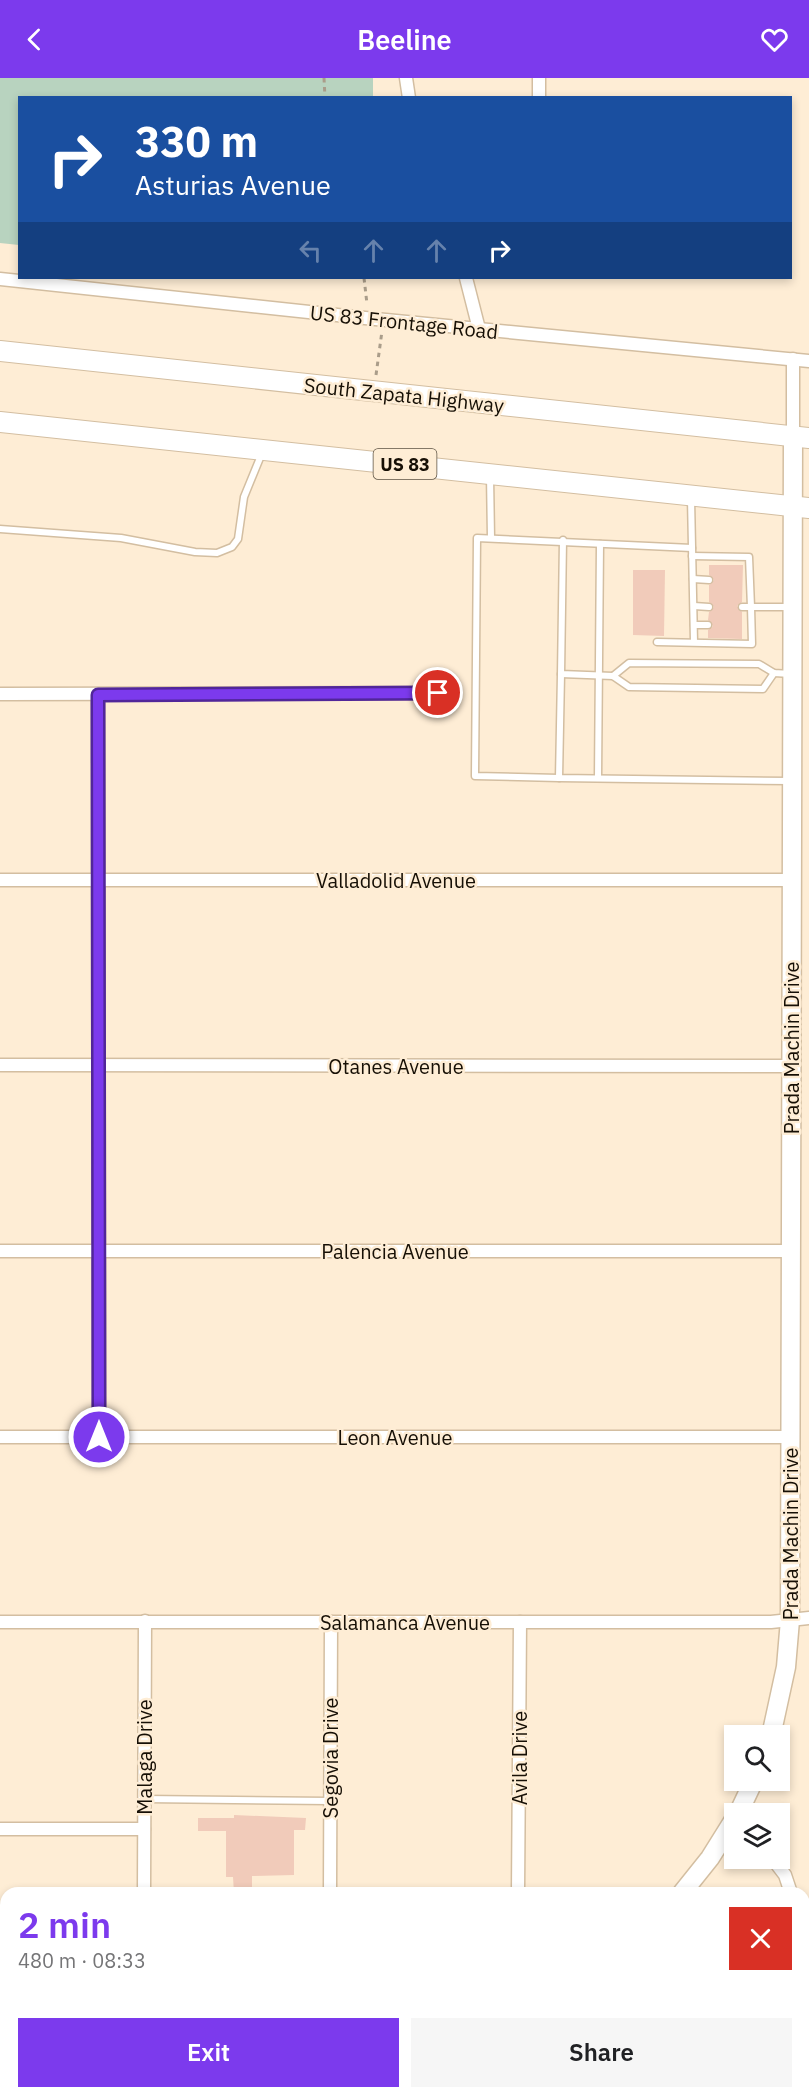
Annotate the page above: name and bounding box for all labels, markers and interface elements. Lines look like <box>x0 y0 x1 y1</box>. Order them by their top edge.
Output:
text: Beeline <box>357 22 452 57</box>
icon: back <box>18 23 51 56</box>
icon: heart <box>758 23 791 56</box>
text: 330 m <box>135 114 258 169</box>
icon: right <box>36 120 114 198</box>
text: Asturias Avenue <box>135 167 331 202</box>
icon: left <box>294 234 327 267</box>
icon: ahead <box>357 234 390 267</box>
icon: ahead <box>420 234 453 267</box>
icon: right <box>483 234 516 267</box>
street label: US 83 Frontage Road <box>309 299 499 345</box>
street label: South Zapata Highway <box>303 371 505 419</box>
road number: US 83 <box>374 449 436 479</box>
pin <box>412 667 463 718</box>
icon: arrive <box>421 676 454 709</box>
street label: Valladolid Avenue <box>316 867 476 894</box>
street label: Prada Machin Drive <box>778 962 805 1134</box>
street label: Otanes Avenue <box>328 1053 464 1080</box>
street label: Palencia Avenue <box>321 1238 469 1265</box>
position arrow <box>67 1405 131 1469</box>
street label: Leon Avenue <box>338 1424 452 1451</box>
street label: Prada Machin Drive <box>777 1448 804 1620</box>
street label: Salamanca Avenue <box>320 1609 490 1636</box>
street label: Segovia Drive <box>317 1698 344 1818</box>
street label: Malaga Drive <box>131 1699 158 1815</box>
street label: Avila Drive <box>506 1711 533 1805</box>
map controls <box>724 1725 790 1869</box>
button: search <box>724 1725 790 1791</box>
button: layers <box>724 1803 790 1869</box>
text: 2 min <box>18 1901 111 1948</box>
button: close <box>729 1907 792 1970</box>
text: 480 m · 08:33 <box>18 1947 146 1974</box>
button: Exit <box>18 2018 399 2087</box>
button: Share <box>411 2018 792 2087</box>

